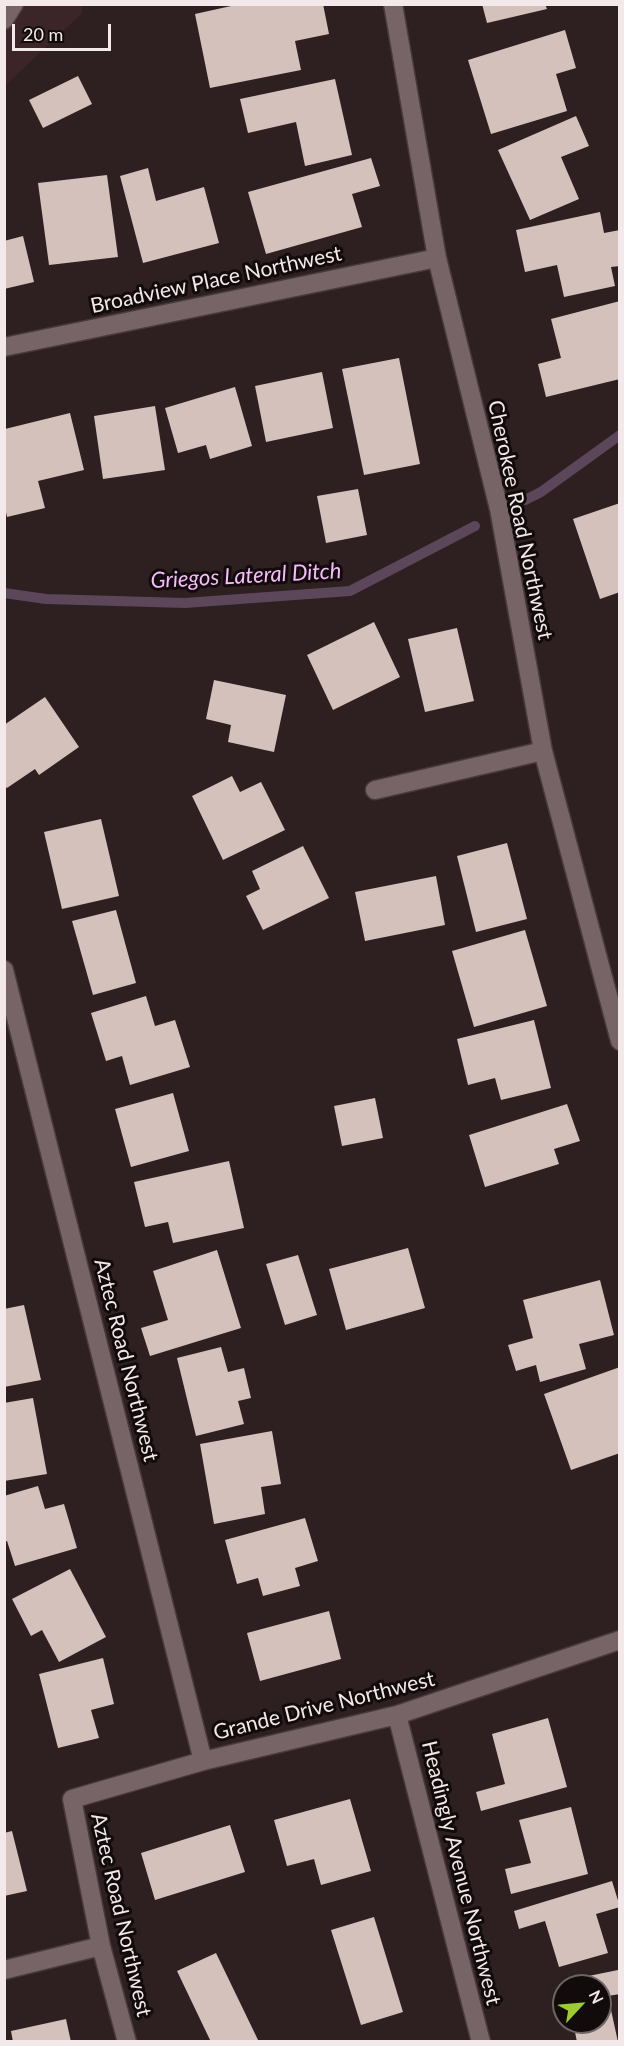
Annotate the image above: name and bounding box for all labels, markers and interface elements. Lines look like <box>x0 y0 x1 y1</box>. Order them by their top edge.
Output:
scale bar <box>15 12 114 50</box>
text: 20 m <box>23 23 63 45</box>
street label: Broadview Place Northwest <box>88 241 344 319</box>
street label: Cherokee Road Northwest <box>482 398 558 642</box>
water label: Griegos Lateral Ditch <box>150 558 342 594</box>
street label: Aztec Road Northwest <box>89 1256 163 1464</box>
street label: Grande Drive Northwest <box>211 1666 437 1746</box>
street label: Headingly Avenue Northwest <box>416 1738 506 2008</box>
street label: Aztec Road Northwest <box>85 1811 157 2019</box>
north arrow <box>552 1974 612 2034</box>
text: N <box>586 1987 608 2006</box>

